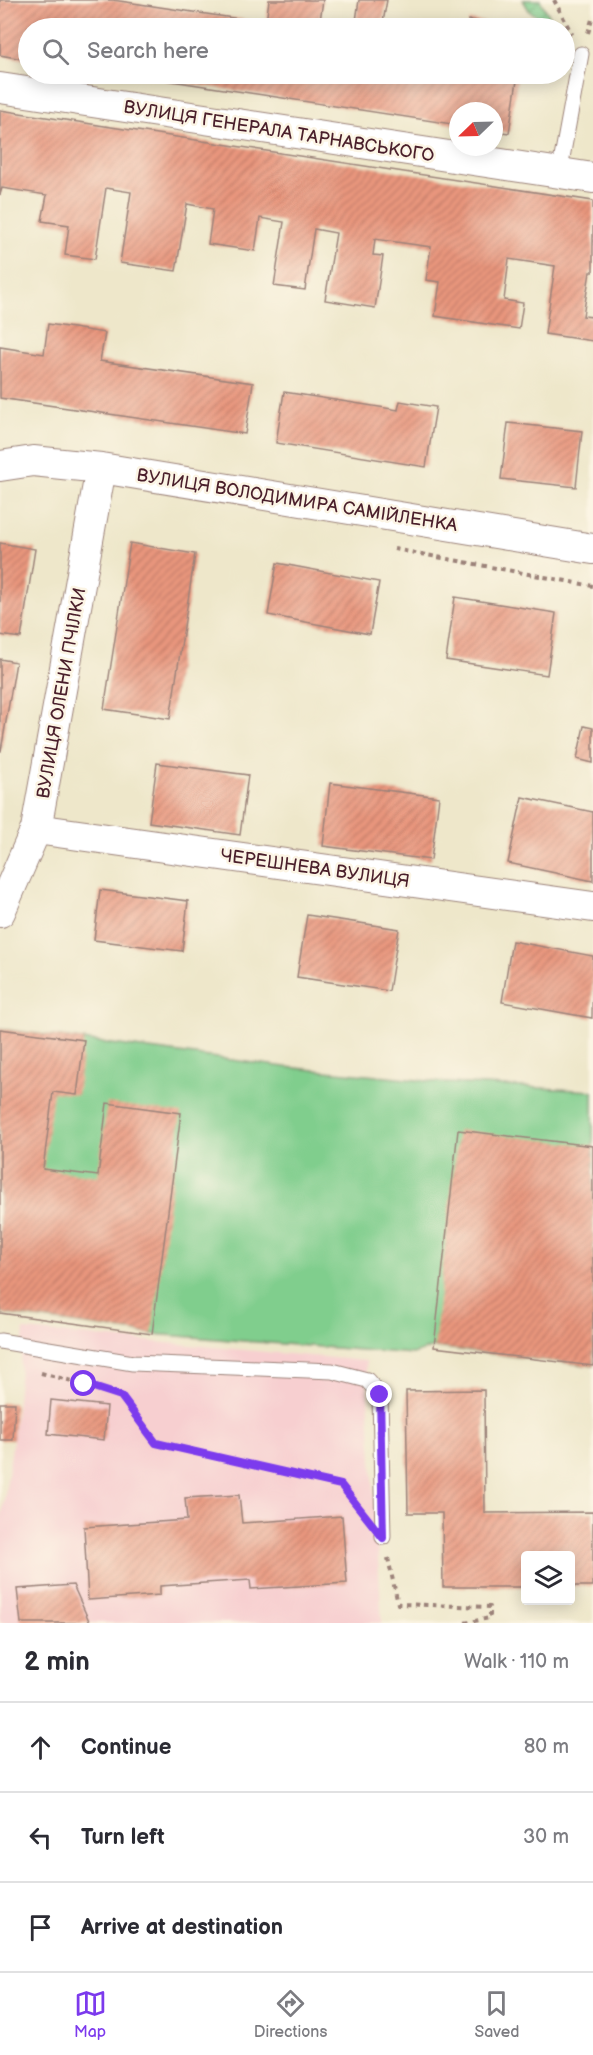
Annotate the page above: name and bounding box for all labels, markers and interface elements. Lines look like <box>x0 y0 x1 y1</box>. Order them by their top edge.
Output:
search box <box>18 18 575 84</box>
icon: search <box>39 35 72 68</box>
text: Search here <box>87 38 209 65</box>
street label: ВУЛИЦЯ ГЕНЕРАЛА ТАРНАВСЬКОГО <box>122 97 436 166</box>
north arrow <box>449 102 503 156</box>
street label: ВУЛИЦЯ ВОЛОДИМИРА САМІЙЛЕНКА <box>135 465 459 536</box>
street label: ВУЛИЦЯ ОЛЕНИ ПЧІЛКИ <box>33 586 90 800</box>
street label: ЧЕРЕШНЕВА ВУЛИЦЯ <box>219 845 411 892</box>
route start <box>70 1370 96 1396</box>
route end <box>366 1381 392 1407</box>
map controls <box>521 1551 575 1605</box>
button: layers <box>521 1551 575 1605</box>
text: 2 min <box>24 1647 90 1678</box>
text: Walk · 110 m <box>464 1650 569 1674</box>
icon: ahead <box>24 1731 57 1764</box>
text: Continue <box>81 1734 171 1761</box>
text: 80 m <box>524 1735 569 1759</box>
icon: left <box>24 1821 57 1854</box>
text: Turn left <box>81 1824 165 1851</box>
text: 30 m <box>523 1825 569 1849</box>
icon: arrive <box>24 1911 57 1944</box>
text: Arrive at destination <box>81 1914 283 1941</box>
tab: Map <box>74 1987 107 2042</box>
tab: Directions <box>254 1987 327 2042</box>
tab: Saved <box>474 1987 519 2042</box>

